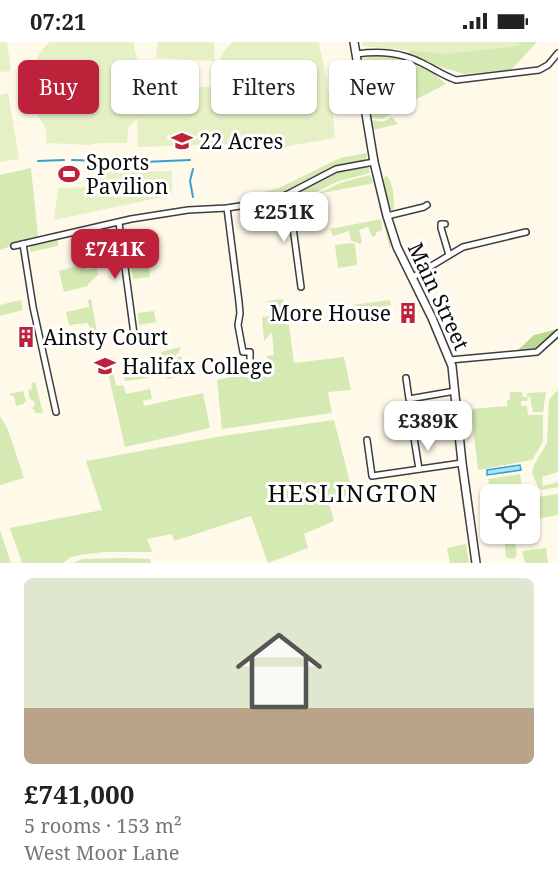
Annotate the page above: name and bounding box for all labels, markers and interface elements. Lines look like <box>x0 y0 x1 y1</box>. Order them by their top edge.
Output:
text: 07:21 <box>30 6 86 36</box>
chip: Buy <box>18 60 99 114</box>
chip: Rent <box>111 60 199 114</box>
chip: Filters <box>211 60 317 114</box>
chip: New <box>329 60 416 114</box>
place label: 22 Acres <box>199 127 283 155</box>
school or university icon: 22 Acres <box>170 129 194 153</box>
place label: Sports Pavilion <box>86 148 168 200</box>
sports icon: Sports Pavilion <box>57 162 81 186</box>
pin: £251K <box>242 192 326 243</box>
text: £251K <box>254 198 314 225</box>
pin: £741K <box>73 229 157 280</box>
text: £741K <box>85 235 145 262</box>
street label: Main Street <box>402 238 476 354</box>
place label: More House <box>270 299 391 327</box>
building icon: More House <box>396 301 420 325</box>
place label: Ainsty Court <box>43 323 168 351</box>
building icon: Ainsty Court <box>14 325 38 349</box>
place label: Halifax College <box>122 352 273 380</box>
school or university icon: Halifax College <box>93 354 117 378</box>
pin: £389K <box>386 401 470 452</box>
text: £389K <box>398 407 458 434</box>
district label: HESLINGTON <box>267 476 439 509</box>
map controls <box>480 484 540 544</box>
button: locate <box>480 484 540 544</box>
icon: home <box>225 617 333 725</box>
text: £741,000 <box>24 776 134 812</box>
text: 5 rooms · 153 m² <box>24 812 182 839</box>
text: West Moor Lane <box>24 839 179 866</box>

